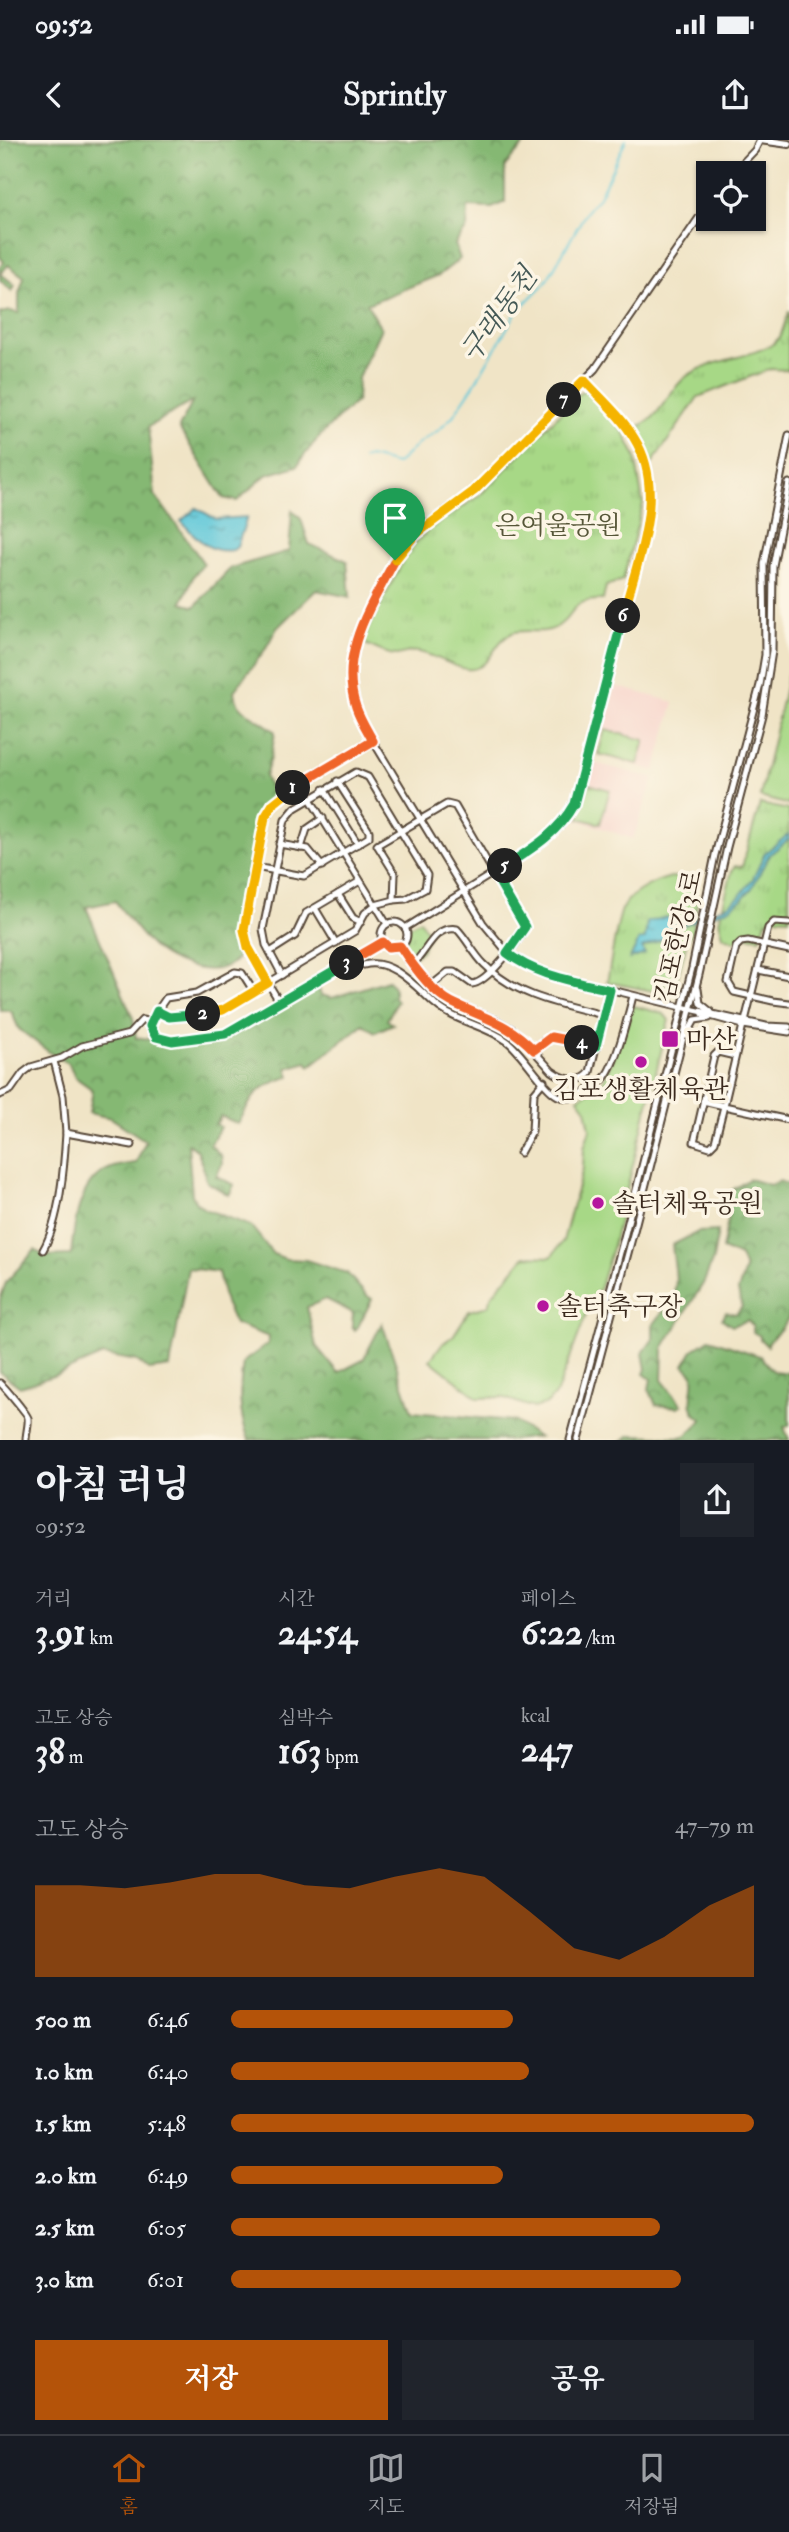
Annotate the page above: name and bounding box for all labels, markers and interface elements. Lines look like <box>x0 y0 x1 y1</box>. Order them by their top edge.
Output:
text: 09:52 <box>35 9 93 41</box>
text: Sprintly <box>343 75 446 115</box>
icon: back <box>35 76 73 114</box>
icon: share <box>716 76 754 114</box>
map controls <box>696 161 766 231</box>
button: locate <box>696 161 766 231</box>
water label: 구래동천 <box>453 259 546 369</box>
pin: 7 <box>546 383 582 418</box>
text: 7 <box>559 387 568 411</box>
pin <box>365 488 425 560</box>
icon: arrive <box>376 499 414 537</box>
park label: 은여울공원 <box>495 510 621 542</box>
pin: 6 <box>606 598 640 634</box>
text: 6 <box>618 603 627 627</box>
pin: 1 <box>276 770 310 806</box>
text: 1 <box>289 775 296 799</box>
pin: 5 <box>488 848 522 884</box>
text: 5 <box>500 853 509 877</box>
street label: 김포한강3로 <box>648 867 710 1006</box>
pin: 3 <box>330 946 364 980</box>
text: 3 <box>343 950 350 974</box>
pin: 2 <box>186 996 220 1032</box>
text: 2 <box>198 1001 207 1025</box>
place label: 마산 <box>686 1024 737 1056</box>
pin: 4 <box>564 1026 600 1060</box>
marker: 마산 <box>660 1029 680 1049</box>
text: 4 <box>576 1030 587 1054</box>
marker: 김포생활체육관 <box>633 1054 649 1070</box>
place label: 김포생활체육관 <box>553 1074 729 1106</box>
place label: 솔터체육공원 <box>612 1188 763 1220</box>
marker: 솔터체육공원 <box>590 1195 606 1211</box>
place label: 솔터축구장 <box>557 1291 683 1323</box>
marker: 솔터축구장 <box>535 1298 551 1314</box>
text: 아침 러닝 <box>35 1461 190 1509</box>
button: share <box>680 1463 754 1537</box>
text: 09:52 <box>35 1511 86 1540</box>
text: 거리 <box>35 1587 72 1611</box>
text: 시간 <box>278 1587 315 1611</box>
text: 페이스 <box>521 1587 576 1611</box>
text: 3.91 <box>35 1611 86 1655</box>
text: 24:54 <box>278 1611 357 1655</box>
text: 6:22 <box>521 1611 583 1655</box>
text: km <box>86 1626 113 1650</box>
text: /km <box>583 1626 616 1650</box>
text: kcal <box>521 1704 550 1728</box>
text: 고도 상승 <box>35 1706 112 1730</box>
text: 심박수 <box>278 1706 333 1730</box>
text: 247 <box>521 1728 573 1772</box>
text: 38 <box>35 1730 65 1774</box>
text: 163 <box>278 1730 321 1774</box>
text: m <box>65 1745 84 1769</box>
text: bpm <box>321 1745 359 1769</box>
text: 47–79 m <box>675 1811 754 1840</box>
text: 고도 상승 <box>35 1815 129 1844</box>
text: 500 m <box>35 2005 91 2034</box>
text: 6:46 <box>147 2005 188 2034</box>
text: 1.0 km <box>35 2057 93 2086</box>
text: 6:40 <box>147 2057 188 2086</box>
text: 1.5 km <box>35 2109 91 2138</box>
text: 5:48 <box>147 2109 186 2138</box>
text: 2.0 km <box>35 2161 97 2190</box>
text: 6:49 <box>147 2161 188 2190</box>
text: 2.5 km <box>35 2213 95 2242</box>
text: 6:05 <box>147 2213 186 2242</box>
text: 3.0 km <box>35 2265 94 2294</box>
text: 6:01 <box>147 2265 184 2294</box>
button: 저장 <box>35 2340 388 2420</box>
button: 공유 <box>402 2340 754 2420</box>
tab: 홈 <box>110 2449 148 2519</box>
tab: 지도 <box>367 2449 405 2519</box>
tab: 저장됨 <box>624 2449 679 2519</box>

